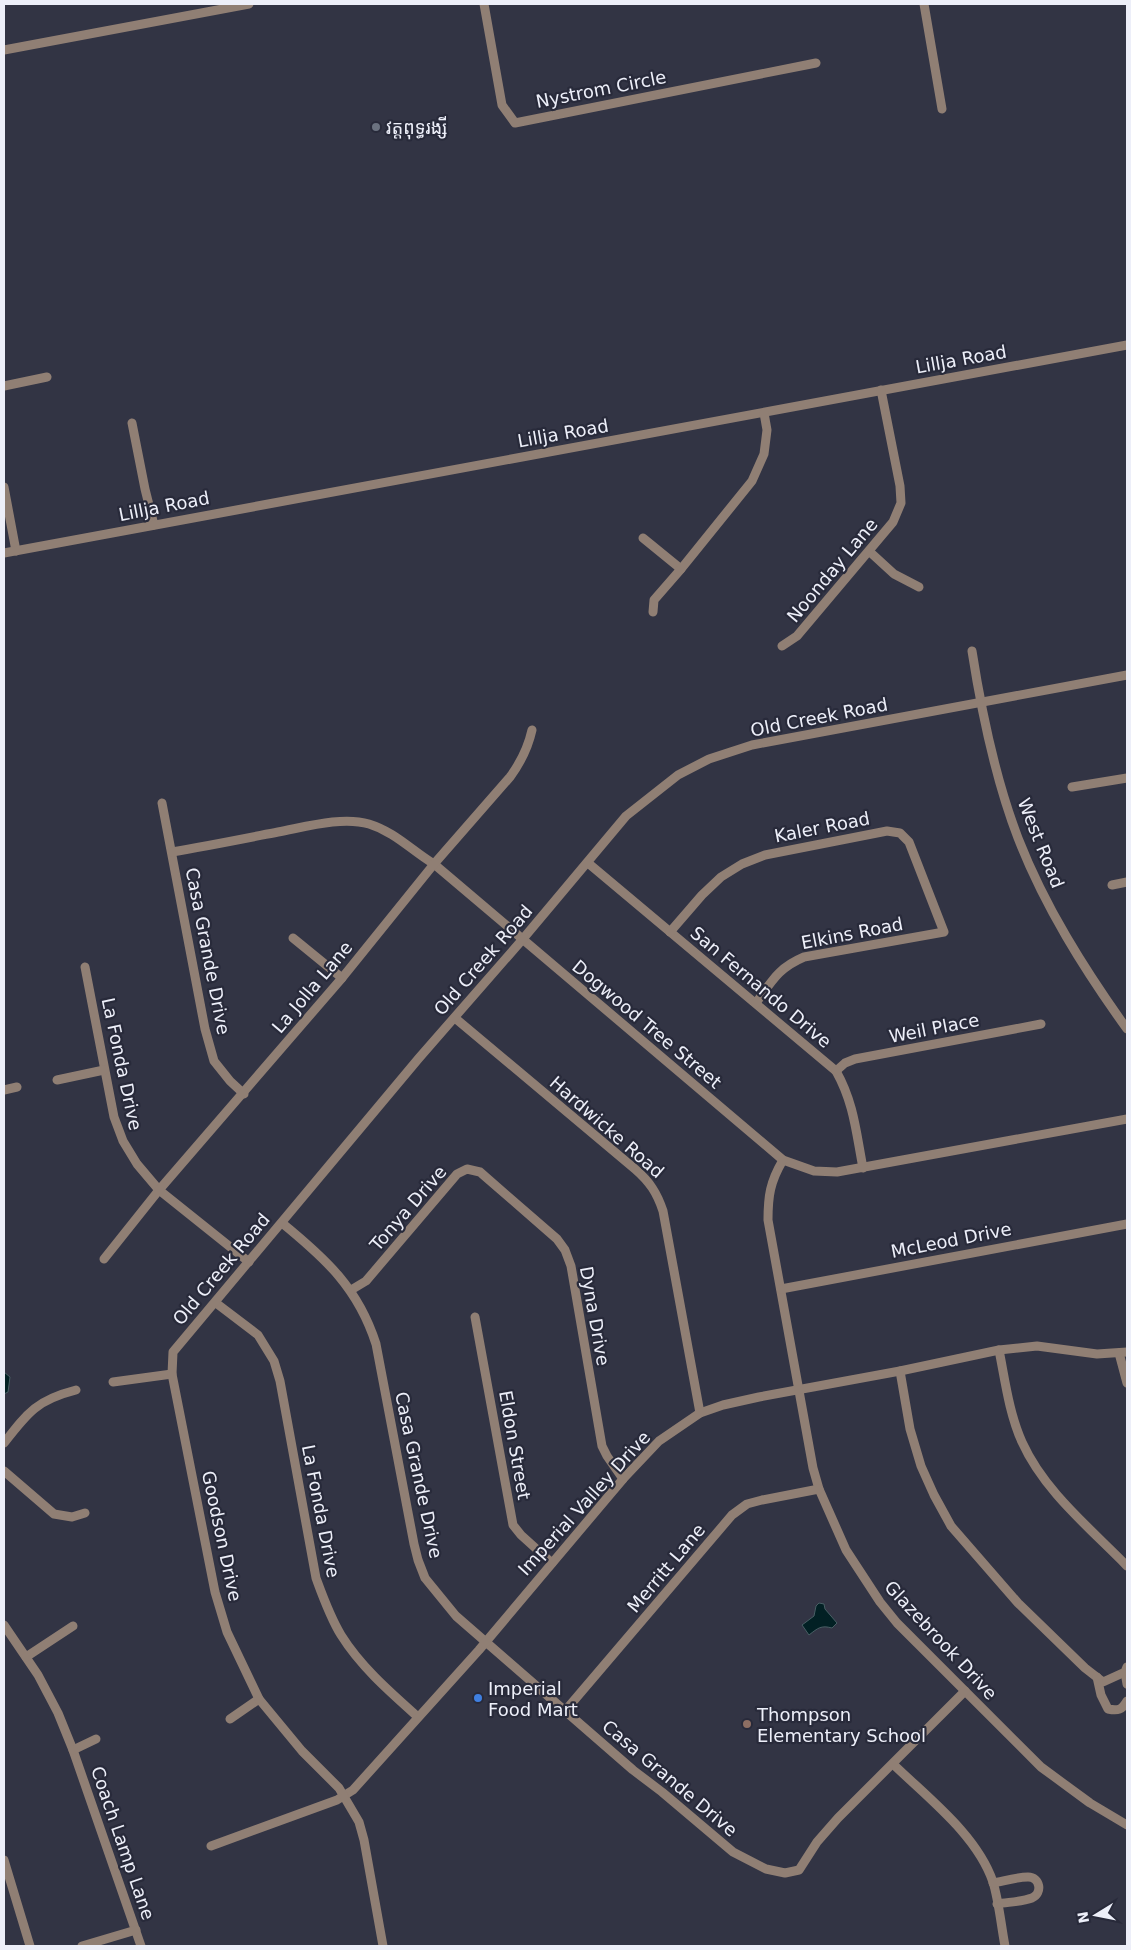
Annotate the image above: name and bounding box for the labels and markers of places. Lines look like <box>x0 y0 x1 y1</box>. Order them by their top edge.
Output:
place label: វត្តពុទ្ធរង្សី <box>386 116 448 140</box>
marker: វត្តពុទ្ធរង្សី <box>370 121 382 133</box>
place label: Imperial Food Mart <box>488 1678 578 1720</box>
marker: Imperial Food Mart <box>472 1692 484 1704</box>
place label: Thompson Elementary School <box>756 1704 926 1746</box>
marker: Thompson Elementary School <box>741 1718 753 1730</box>

